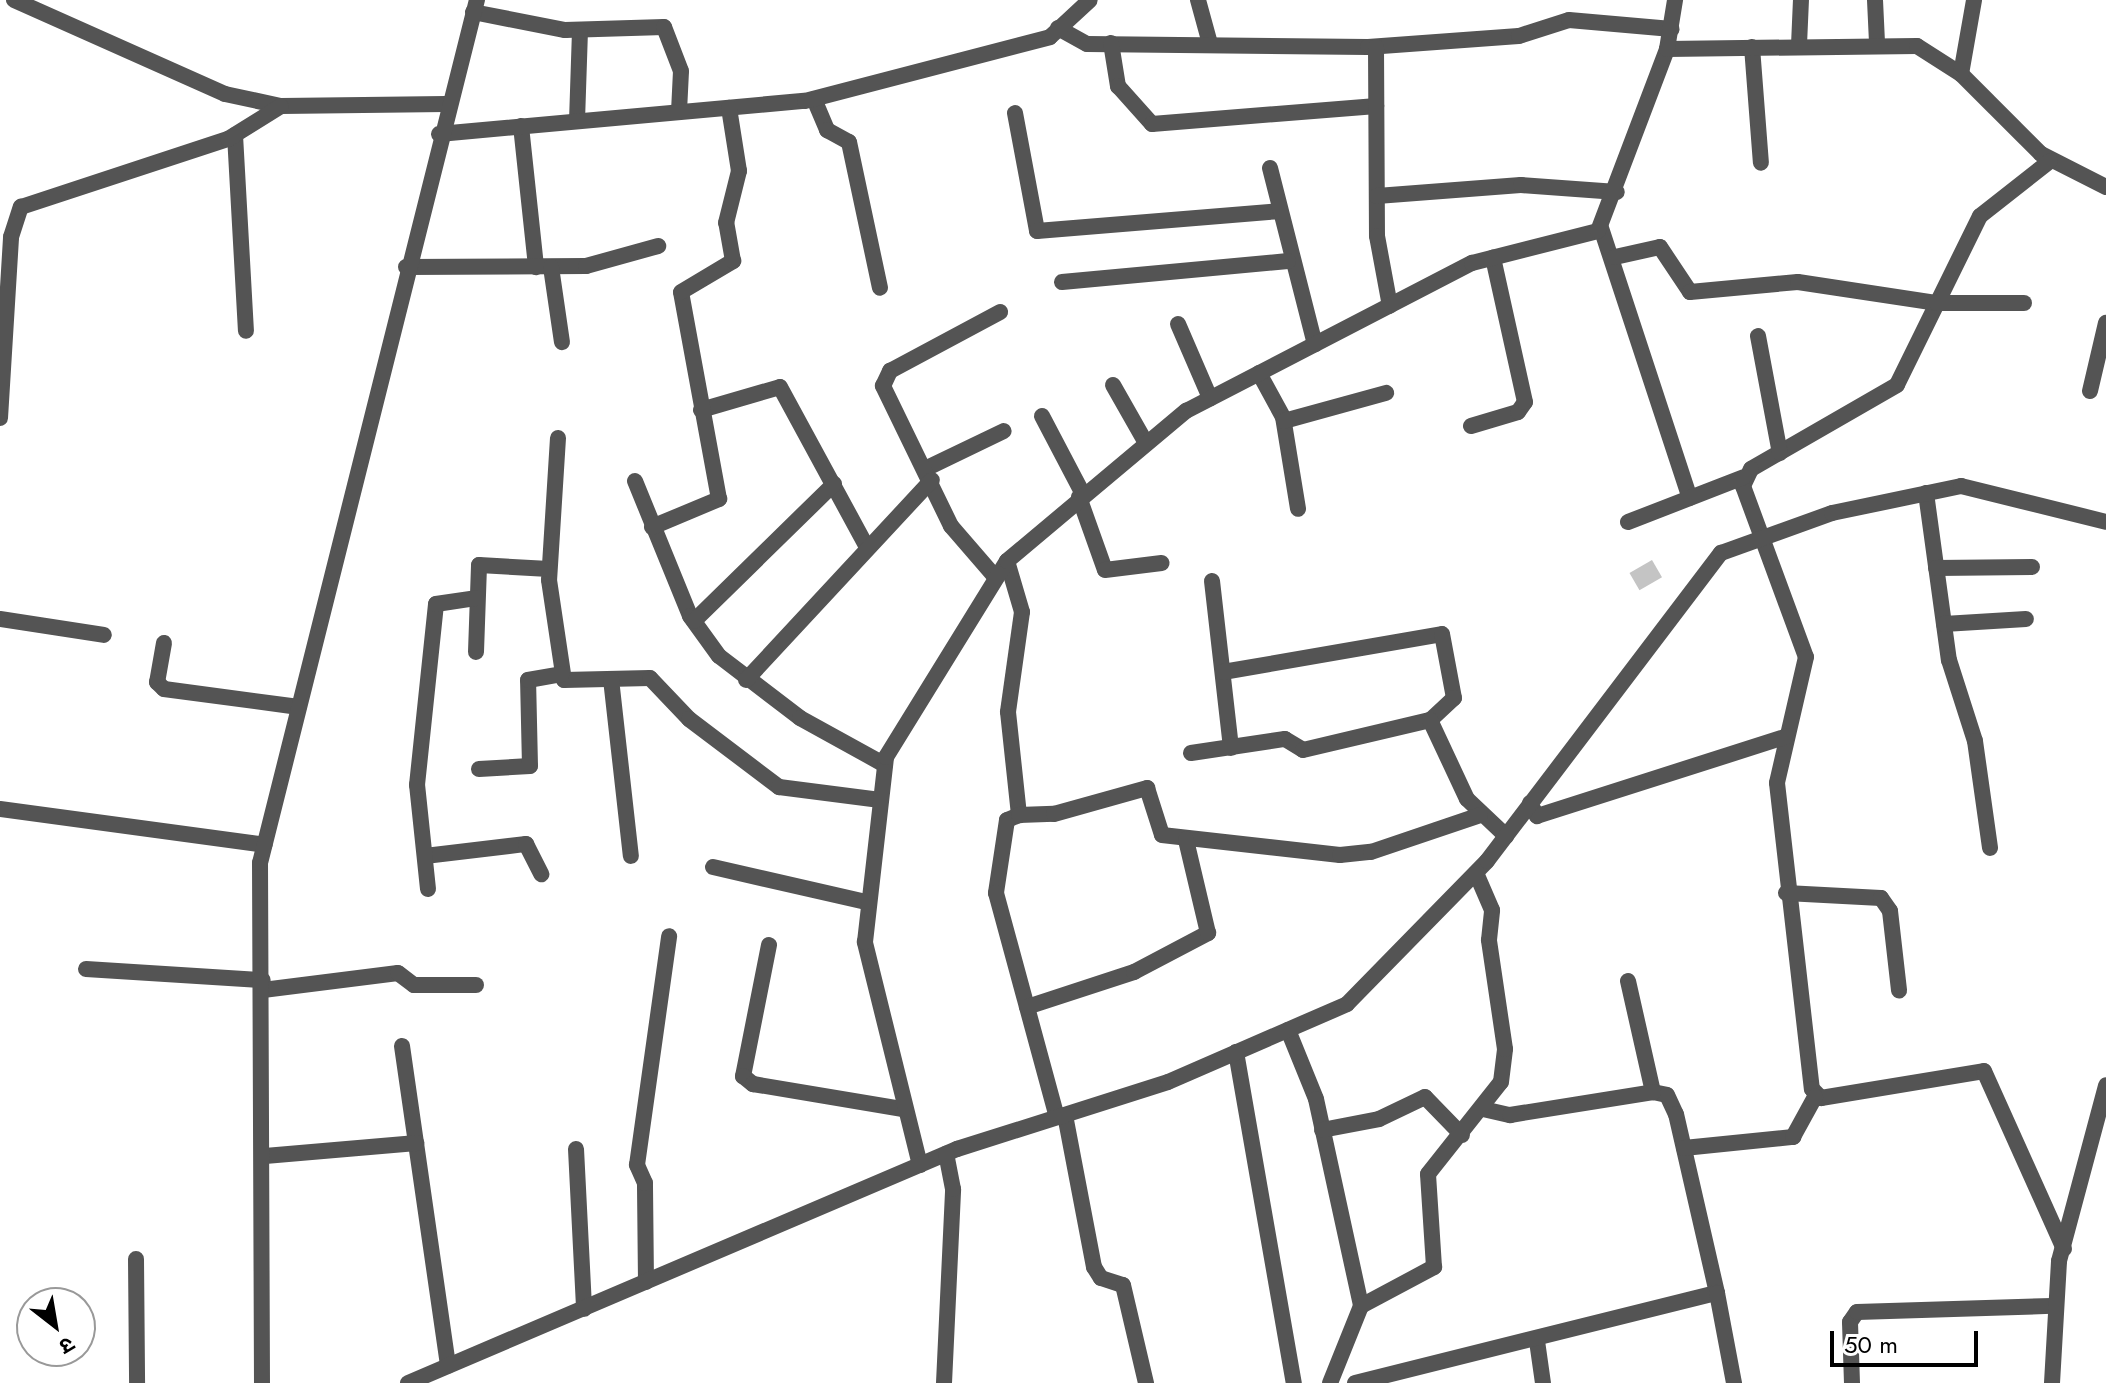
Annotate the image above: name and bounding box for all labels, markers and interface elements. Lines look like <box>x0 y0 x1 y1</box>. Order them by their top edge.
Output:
north arrow <box>16 1287 96 1367</box>
scale bar <box>1834 1315 1982 1365</box>
text: 50 m <box>1844 1327 1898 1362</box>
text: उ <box>54 1329 81 1363</box>

